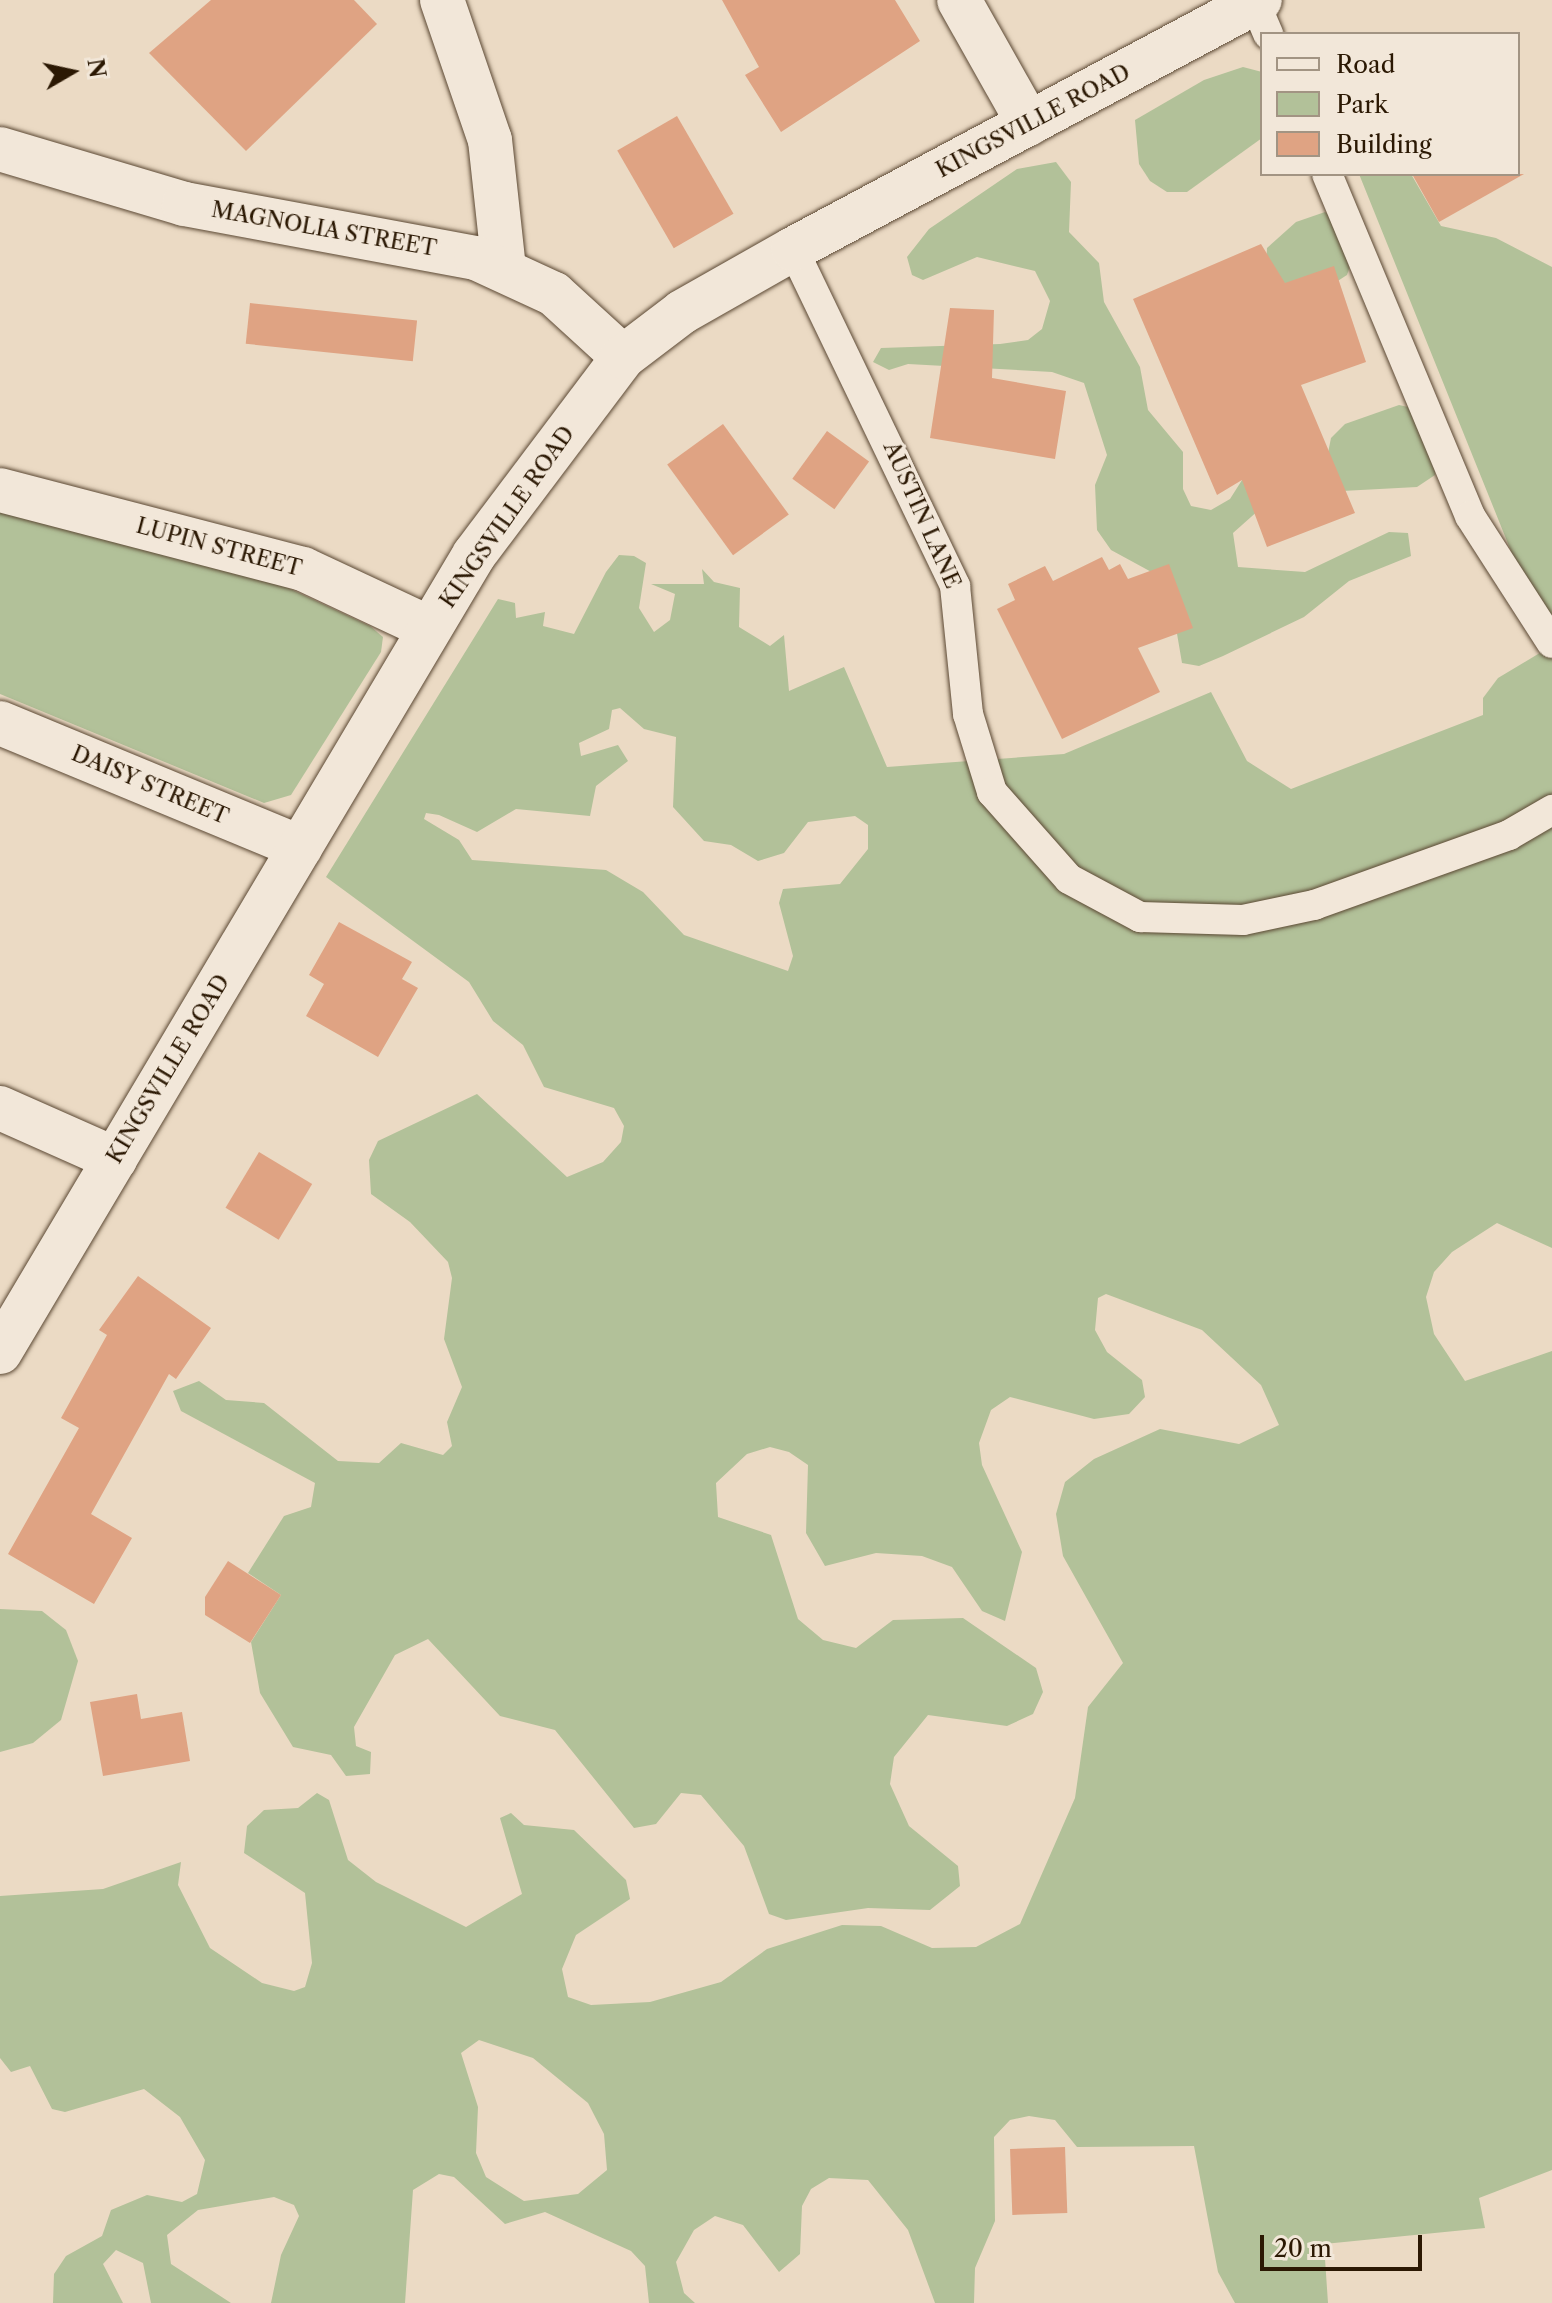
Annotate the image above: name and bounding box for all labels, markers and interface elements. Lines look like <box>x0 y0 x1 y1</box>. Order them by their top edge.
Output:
north arrow <box>32 32 112 112</box>
legend <box>1260 32 1520 176</box>
text: Road <box>1336 50 1395 79</box>
text: N <box>81 57 111 80</box>
street label: KINGSVILLE ROAD <box>932 59 1134 183</box>
text: Park <box>1336 90 1388 119</box>
text: Building <box>1336 130 1432 159</box>
street label: MAGNOLIA STREET <box>209 196 439 262</box>
street label: KINGSVILLE ROAD <box>434 421 580 613</box>
street label: AUSTIN LANE <box>878 437 966 593</box>
street label: LUPIN STREET <box>133 512 305 582</box>
street label: DAISY STREET <box>67 740 233 830</box>
street label: KINGSVILLE ROAD <box>101 970 235 1168</box>
scale bar <box>1264 2219 1426 2269</box>
text: 20 m <box>1274 2234 1332 2263</box>

